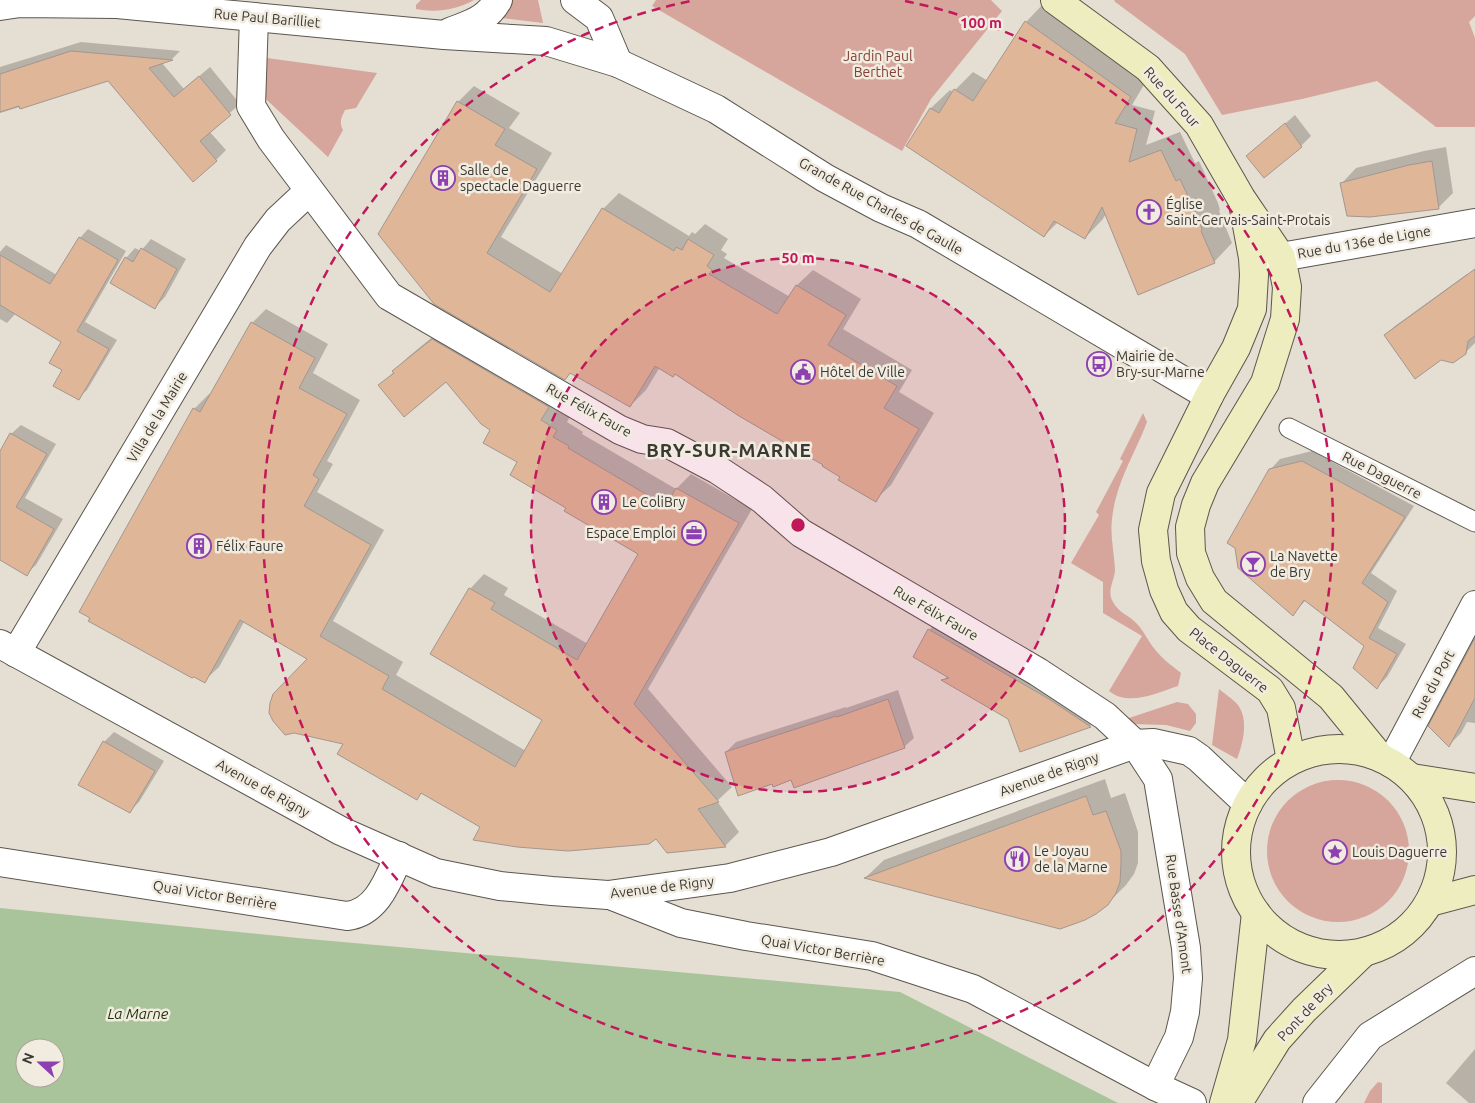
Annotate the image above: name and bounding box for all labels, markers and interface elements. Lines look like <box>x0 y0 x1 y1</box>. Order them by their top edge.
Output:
street label: Rue Paul Barilliet <box>213 5 321 31</box>
text: 100 m <box>960 14 1002 31</box>
park label: Jardin Paul Berthet <box>843 48 913 80</box>
street label: Rue du Four <box>1141 63 1204 131</box>
street label: Grande Rue Charles de Gaulle <box>796 154 966 258</box>
place label: Salle de spectacle Daguerre <box>460 162 581 194</box>
building icon: Salle de spectacle Daguerre <box>430 165 456 191</box>
place label: Église Saint-Gervais-Saint-Protais <box>1166 195 1330 228</box>
church icon: Église Saint-Gervais-Saint-Protais <box>1136 199 1162 225</box>
street label: Rue du 136e de Ligne <box>1296 222 1432 262</box>
text: 50 m <box>781 249 815 266</box>
place label: Mairie de Bry-sur-Marne <box>1116 348 1205 380</box>
bus stop icon: Mairie de Bry-sur-Marne <box>1086 351 1112 377</box>
public building icon: Hôtel de Ville <box>790 359 816 385</box>
place label: Hôtel de Ville <box>820 364 905 380</box>
street label: Villa de la Mairie <box>124 369 190 465</box>
street label: Rue Félix Faure <box>544 380 634 440</box>
district label: BRY-SUR-MARNE <box>646 439 812 461</box>
street label: Rue Daguerre <box>1340 448 1424 502</box>
building icon: Le ColiBry <box>591 489 617 515</box>
place label: Le ColiBry <box>622 494 685 510</box>
centre of rings <box>789 516 807 534</box>
office icon: Espace Emploi <box>681 520 707 546</box>
place label: Espace Emploi <box>586 525 676 541</box>
building icon: Félix Faure <box>186 533 212 559</box>
place label: Félix Faure <box>216 538 283 554</box>
place label: La Navette de Bry <box>1270 548 1338 580</box>
bar icon: La Navette de Bry <box>1240 551 1266 577</box>
street label: Rue Félix Faure <box>891 582 981 644</box>
street label: Place Daguerre <box>1186 624 1272 696</box>
street label: Rue du Port <box>1409 647 1458 721</box>
street label: Avenue de Rigny <box>997 749 1101 799</box>
street label: Avenue de Rigny <box>213 756 313 820</box>
place icon: Louis Daguerre <box>1322 839 1348 865</box>
place label: Le Joyau de la Marne <box>1034 843 1108 875</box>
place label: Louis Daguerre <box>1352 844 1447 860</box>
restaurant icon: Le Joyau de la Marne <box>1004 846 1030 872</box>
street label: Rue Basse d'Amont <box>1163 853 1195 975</box>
street label: Avenue de Rigny <box>609 873 715 901</box>
street label: Quai Victor Berrière <box>152 877 278 913</box>
street label: Quai Victor Berrière <box>760 931 886 969</box>
street label: Pont de Bry <box>1274 979 1336 1044</box>
water label: La Marne <box>108 1005 169 1022</box>
north arrow <box>15 1038 65 1088</box>
text: N <box>19 1051 37 1066</box>

